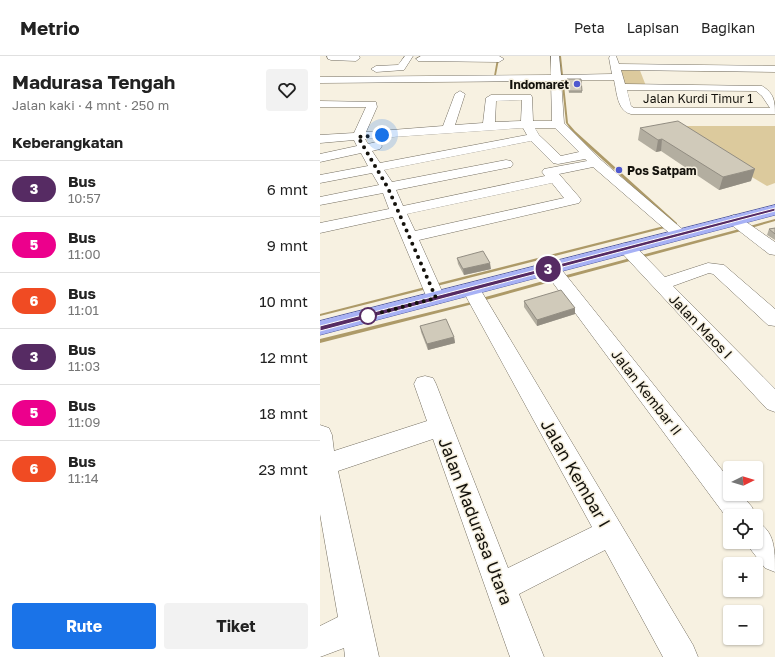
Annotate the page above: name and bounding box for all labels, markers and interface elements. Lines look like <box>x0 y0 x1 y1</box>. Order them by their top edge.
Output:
text: Metrio <box>20 16 80 39</box>
text: Peta <box>574 19 605 36</box>
text: Lapisan <box>627 19 679 36</box>
text: Bagikan <box>701 19 755 36</box>
button: heart <box>266 69 308 111</box>
text: Madurasa Tengah <box>12 70 175 93</box>
place label: Indomaret <box>509 77 569 92</box>
marker: Indomaret <box>572 79 582 89</box>
street label: Jalan Kurdi Timur 1 <box>643 91 753 106</box>
text: Jalan kaki · 4 mnt · 250 m <box>12 97 169 113</box>
your location <box>372 125 392 145</box>
text: Keberangkatan <box>12 133 123 151</box>
place label: Pos Satpam <box>627 163 697 178</box>
marker: Pos Satpam <box>614 165 624 175</box>
text: Bus <box>68 172 96 190</box>
text: 3 <box>30 180 38 197</box>
text: 6 mnt <box>267 180 308 198</box>
text: 10:57 <box>68 190 101 206</box>
text: Bus <box>68 228 96 246</box>
text: 5 <box>30 236 38 253</box>
text: 9 mnt <box>267 236 308 254</box>
text: 11:00 <box>68 246 101 262</box>
line badge: 3 <box>535 256 561 282</box>
text: 3 <box>544 260 552 277</box>
text: Bus <box>68 284 96 302</box>
street label: Jalan Maos I <box>666 290 736 362</box>
text: 6 <box>30 292 38 309</box>
text: 10 mnt <box>259 292 308 310</box>
text: 11:01 <box>68 302 99 318</box>
unlabelled marker <box>359 307 377 325</box>
text: Bus <box>68 340 96 358</box>
street label: Jalan Kembar II <box>608 346 686 438</box>
text: 3 <box>30 348 38 365</box>
text: 12 mnt <box>260 348 308 366</box>
text: 11:03 <box>68 358 100 374</box>
text: Bus <box>68 396 96 414</box>
text: 5 <box>30 404 38 421</box>
text: 18 mnt <box>259 404 308 422</box>
text: 11:09 <box>68 414 100 430</box>
street label: Jalan Kembar I <box>537 415 615 531</box>
street label: Jalan Madurasa Utara <box>434 434 518 608</box>
text: Bus <box>68 452 96 470</box>
text: 6 <box>30 460 38 477</box>
text: 23 mnt <box>258 460 308 478</box>
north arrow <box>723 461 763 501</box>
map controls <box>723 461 763 645</box>
text: 11:14 <box>68 470 99 486</box>
button: locate <box>723 509 763 549</box>
button: + <box>723 557 763 597</box>
button: Rute <box>12 603 156 649</box>
button: Tiket <box>164 603 308 649</box>
button: − <box>723 605 763 645</box>

